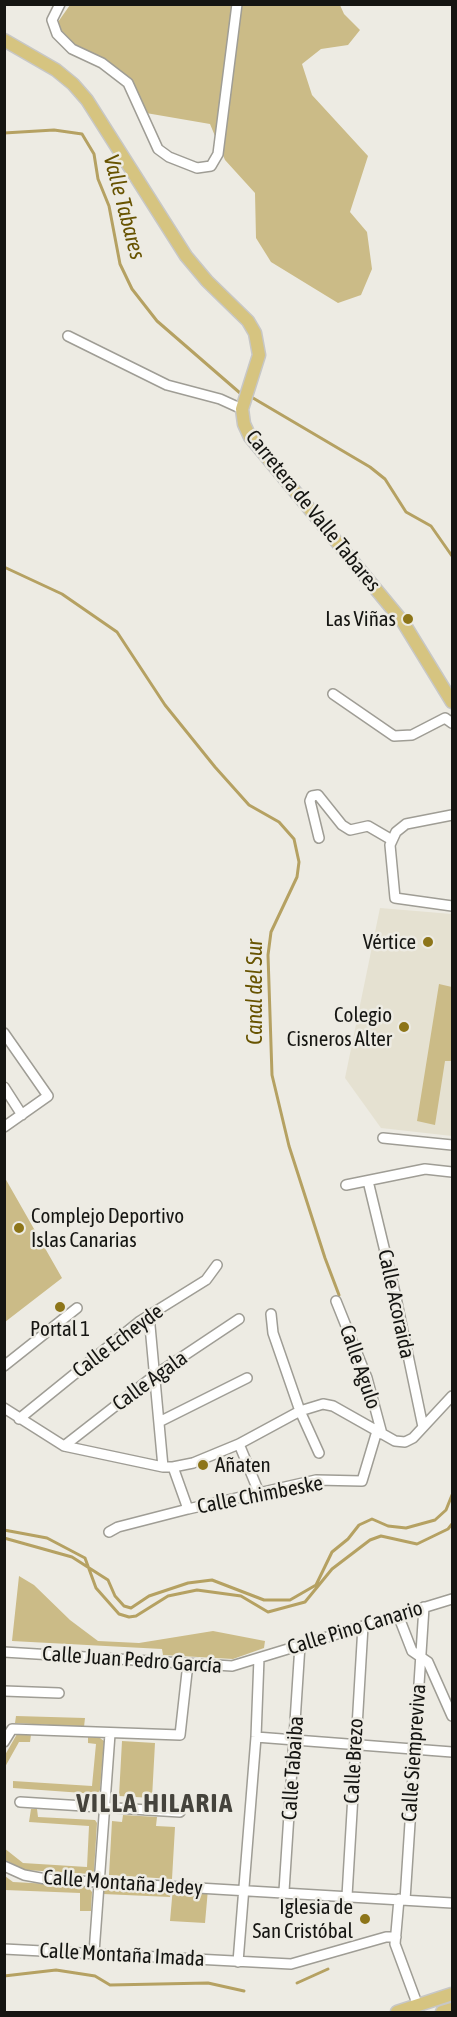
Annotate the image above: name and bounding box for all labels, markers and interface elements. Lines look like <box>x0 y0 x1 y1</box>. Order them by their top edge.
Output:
water label: Valle Tabares <box>97 152 151 262</box>
street label: Carretera de Valle Tabares <box>240 425 386 597</box>
place label: Las Viñas <box>325 606 396 632</box>
marker: Las Viñas <box>401 612 415 626</box>
place label: Vértice <box>363 929 416 955</box>
marker: Vértice <box>421 935 435 949</box>
water label: Canal del Sur <box>242 939 268 1045</box>
place label: Colegio Cisneros Alter <box>287 1002 392 1052</box>
marker: Colegio Cisneros Alter <box>397 1020 411 1034</box>
place label: Complejo Deportivo Islas Canarias <box>31 1203 184 1253</box>
marker: Complejo Deportivo Islas Canarias <box>12 1221 26 1235</box>
street label: Calle Acoraida <box>372 1247 420 1361</box>
street label: Calle Echeyde <box>68 1299 168 1383</box>
marker: Portal 1 <box>53 1300 67 1314</box>
place label: Portal 1 <box>30 1316 90 1342</box>
street label: Calle Agulo <box>334 1322 386 1412</box>
street label: Calle Agala <box>108 1345 192 1417</box>
place label: Añaten <box>215 1452 271 1478</box>
marker: Añaten <box>196 1458 210 1472</box>
street label: Calle Chimbeske <box>195 1470 325 1520</box>
street label: Calle Pino Canario <box>284 1595 426 1661</box>
street label: Calle Juan Pedro García <box>41 1641 223 1679</box>
street label: Calle Siempreviva <box>397 1683 431 1823</box>
street label: Calle Tabaiba <box>277 1715 309 1821</box>
street label: Calle Brezo <box>339 1718 369 1804</box>
district label: VILLA HILARIA <box>76 1787 234 1819</box>
street label: Calle Montaña Jedey <box>43 1865 203 1901</box>
place label: Iglesia de San Cristóbal <box>252 1894 353 1944</box>
marker: Iglesia de San Cristóbal <box>358 1912 372 1926</box>
street label: Calle Montaña Imada <box>39 1938 205 1972</box>

